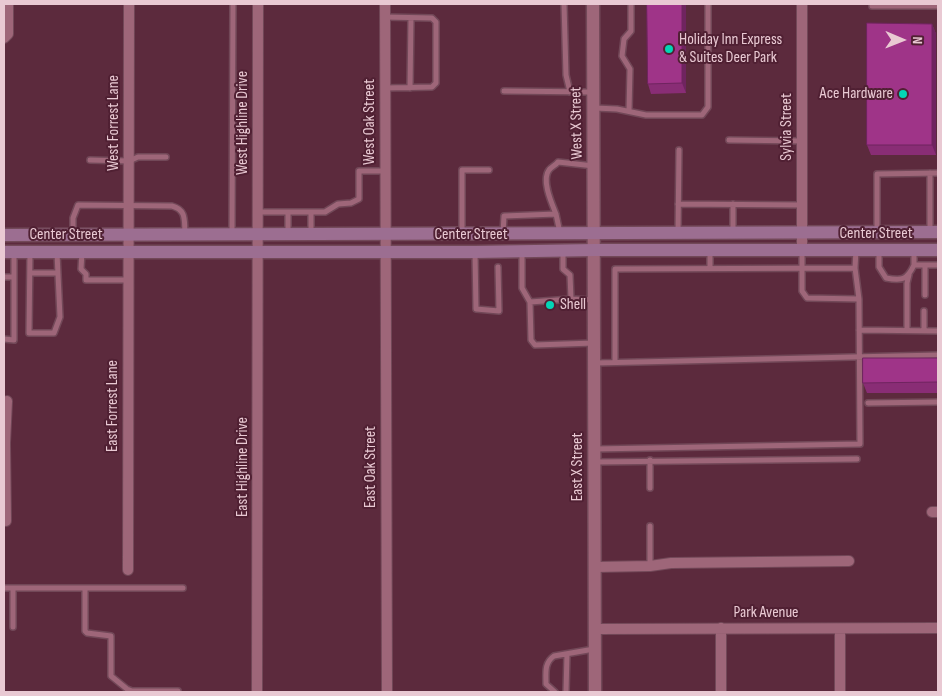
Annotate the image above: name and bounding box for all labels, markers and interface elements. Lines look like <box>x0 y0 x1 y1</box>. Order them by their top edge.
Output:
north arrow <box>877 15 927 65</box>
place label: Holiday Inn Express & Suites Deer Park <box>679 30 782 68</box>
text: N <box>909 36 926 44</box>
marker: Holiday Inn Express & Suites Deer Park <box>663 43 675 55</box>
street label: West Highline Drive <box>233 71 253 175</box>
street label: West Forrest Lane <box>104 75 124 171</box>
street label: West Oak Street <box>360 79 380 165</box>
place label: Ace Hardware <box>820 84 893 104</box>
street label: West X Street <box>567 86 587 160</box>
marker: Ace Hardware <box>897 88 909 100</box>
street label: Sylvia Street <box>777 93 797 161</box>
street label: Center Street <box>839 224 913 244</box>
street label: Center Street <box>29 225 103 245</box>
street label: Center Street <box>434 225 508 245</box>
place label: Shell <box>560 295 586 315</box>
marker: Shell <box>544 299 556 311</box>
street label: East Forrest Lane <box>103 360 123 452</box>
street label: East Highline Drive <box>233 417 253 517</box>
street label: East Oak Street <box>361 426 381 508</box>
street label: East X Street <box>568 433 588 501</box>
street label: Park Avenue <box>733 603 799 623</box>

